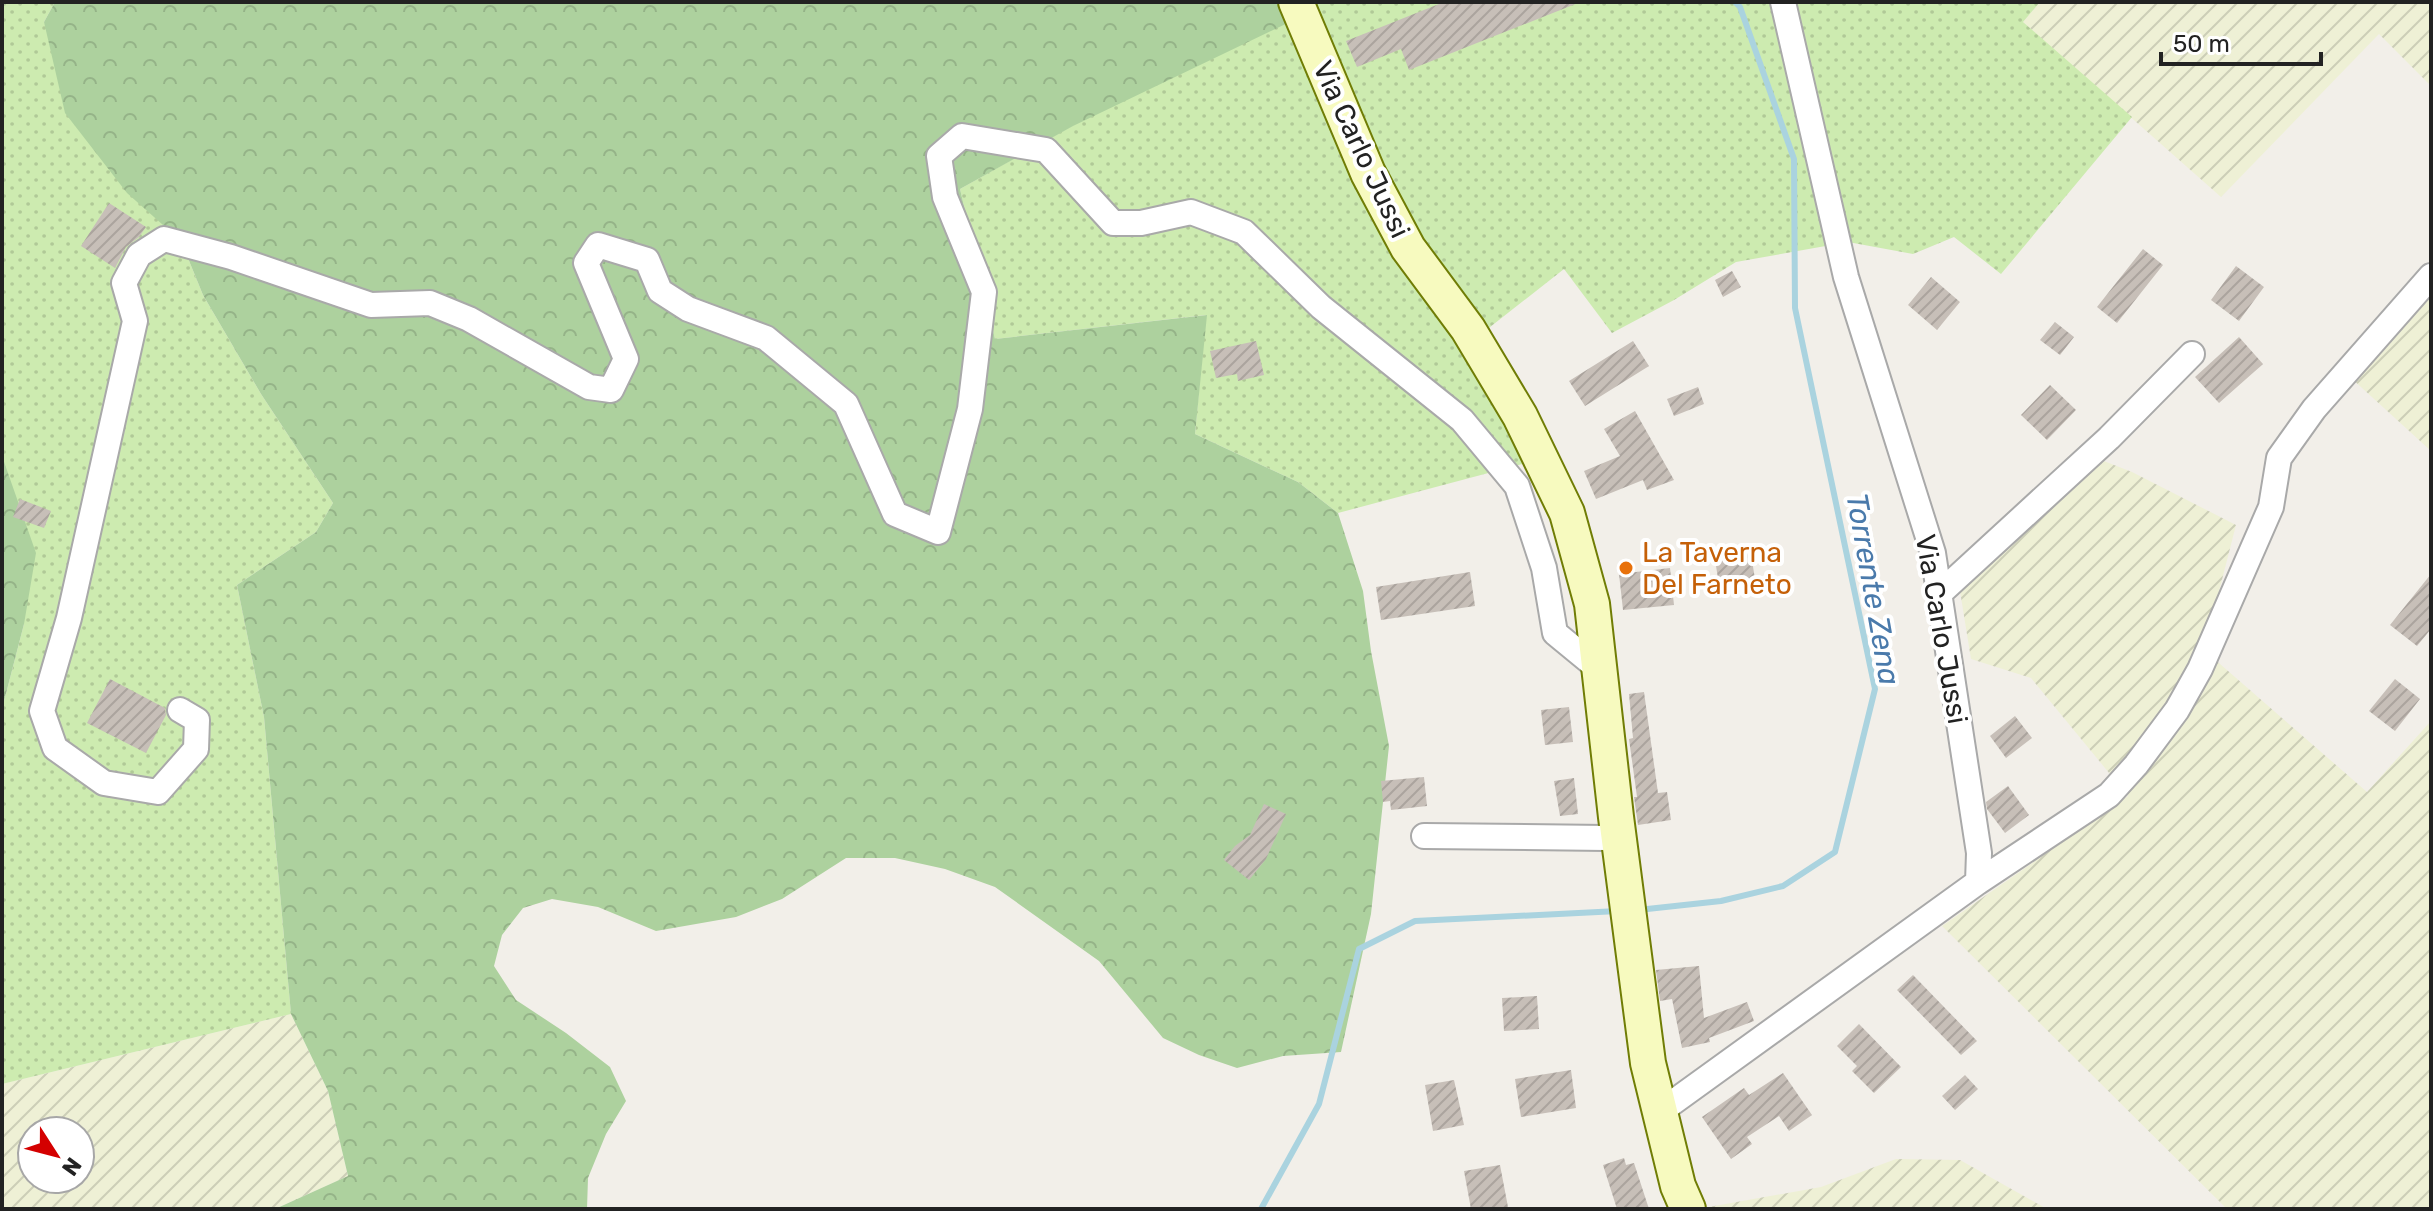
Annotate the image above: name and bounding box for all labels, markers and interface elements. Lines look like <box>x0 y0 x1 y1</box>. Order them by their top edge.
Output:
scale bar <box>2161 16 2321 66</box>
text: 50 m <box>2173 30 2230 58</box>
street label: Via Carlo Jussi <box>1306 55 1417 243</box>
water label: Torrente Zena <box>1838 490 1908 688</box>
street label: Via Carlo Jussi <box>1909 532 1974 726</box>
place label: La Taverna Del Farneto <box>1642 536 1792 601</box>
marker: La Taverna Del Farneto <box>1617 559 1635 577</box>
north arrow <box>16 1115 96 1195</box>
text: N <box>56 1152 87 1181</box>

